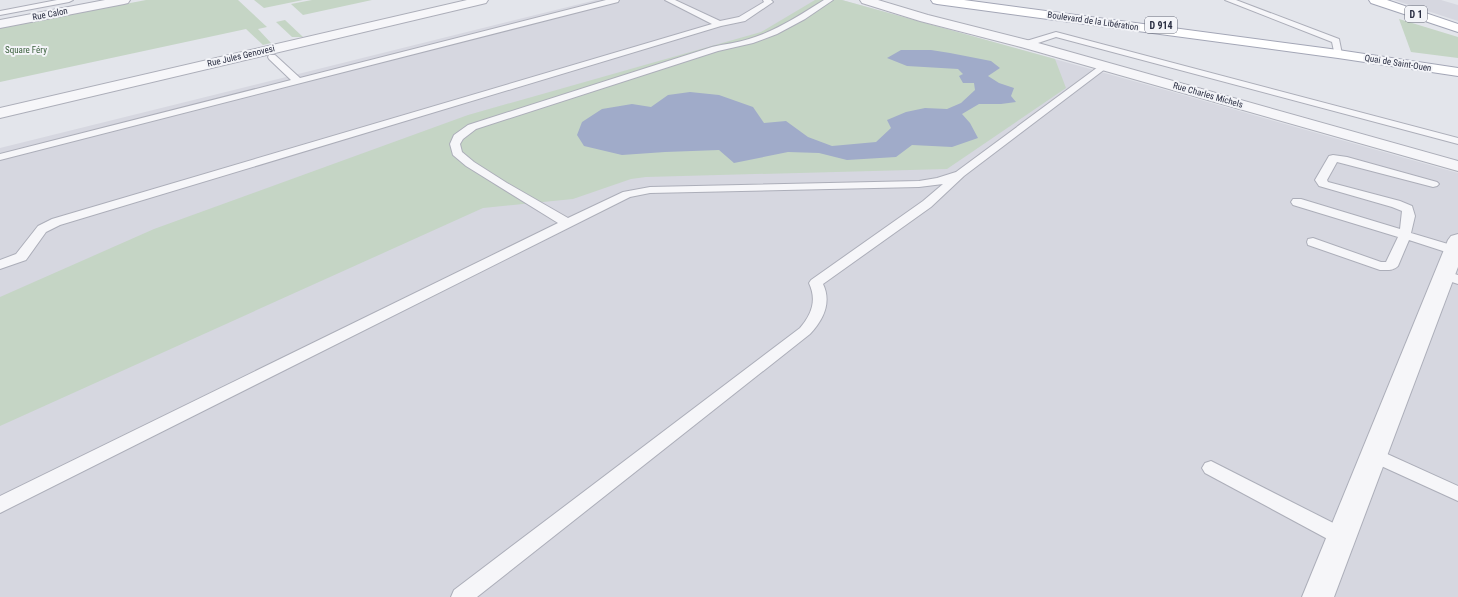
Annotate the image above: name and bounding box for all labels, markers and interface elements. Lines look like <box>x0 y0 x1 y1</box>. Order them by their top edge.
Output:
street label: Rue Calon <box>31 6 69 22</box>
road number: D 1 <box>1405 6 1427 22</box>
street label: Boulevard de la Libération <box>1047 10 1139 32</box>
road number: D 914 <box>1145 17 1177 33</box>
street label: Rue Jules Genovesi <box>206 43 276 69</box>
park label: Square Féry <box>5 45 47 55</box>
street label: Quai de Saint-Ouen <box>1364 53 1432 73</box>
street label: Rue Charles Michels <box>1172 80 1244 110</box>

